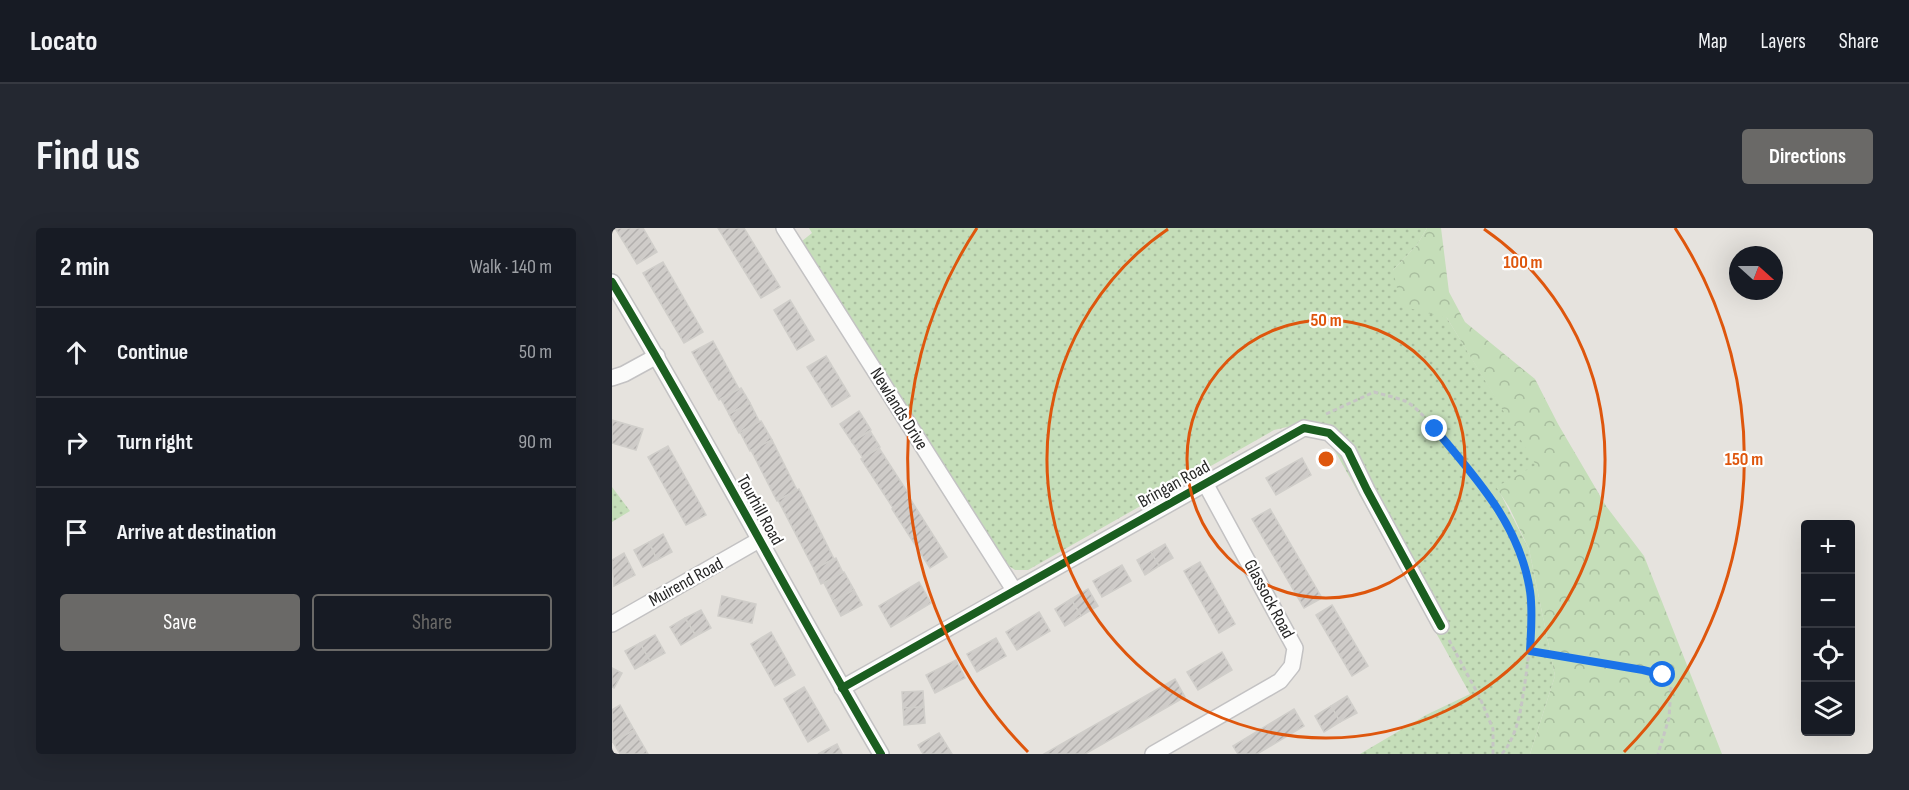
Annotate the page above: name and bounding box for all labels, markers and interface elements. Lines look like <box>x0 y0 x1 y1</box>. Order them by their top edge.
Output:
text: Locato <box>30 25 97 58</box>
text: Map <box>1698 29 1727 54</box>
text: Layers <box>1760 29 1806 54</box>
text: Share <box>1839 29 1879 54</box>
button: Directions <box>1742 129 1873 184</box>
text: Find us <box>36 131 140 182</box>
north arrow <box>1729 246 1783 300</box>
text: 2 min <box>60 252 110 283</box>
text: 100 m <box>1504 252 1543 273</box>
text: Walk · 140 m <box>470 255 552 279</box>
text: 50 m <box>1310 310 1342 331</box>
icon: ahead <box>60 336 93 369</box>
text: Continue <box>117 339 188 366</box>
text: 50 m <box>519 340 552 364</box>
street label: Newlands Drive <box>866 364 932 454</box>
route end <box>1421 415 1447 441</box>
icon: right <box>60 426 93 459</box>
text: Turn right <box>117 429 193 456</box>
text: 90 m <box>518 430 552 454</box>
centre of rings <box>1316 449 1336 469</box>
text: 150 m <box>1725 449 1763 470</box>
street label: Bringan Road <box>1135 456 1213 512</box>
street label: Tourhill Road <box>732 471 788 549</box>
icon: arrive <box>60 516 93 549</box>
text: Arrive at destination <box>117 519 276 546</box>
map controls <box>1801 520 1855 736</box>
button: + <box>1801 520 1855 574</box>
street label: Muirend Road <box>645 553 727 611</box>
street label: Glassock Road <box>1239 556 1299 642</box>
button: − <box>1801 574 1855 628</box>
button: Save <box>60 594 300 651</box>
button: Share <box>312 594 552 651</box>
button: locate <box>1801 628 1855 682</box>
route start <box>1649 661 1675 687</box>
button: layers <box>1801 682 1855 736</box>

